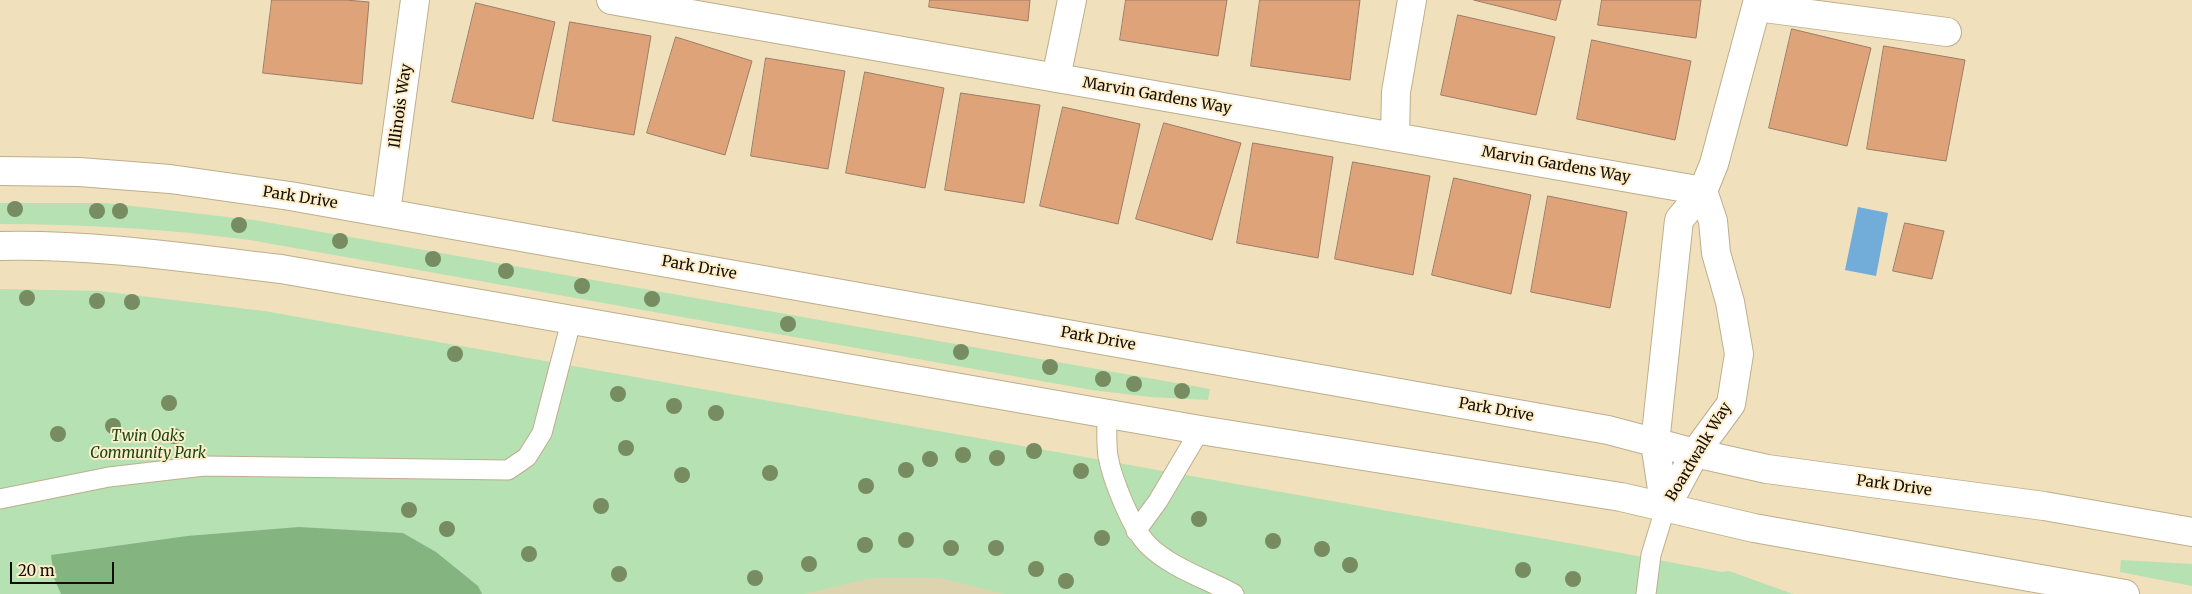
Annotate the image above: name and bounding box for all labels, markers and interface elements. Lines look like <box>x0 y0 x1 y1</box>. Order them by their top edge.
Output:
street label: Illinois Way <box>386 63 416 149</box>
street label: Marvin Gardens Way <box>1081 74 1233 118</box>
street label: Marvin Gardens Way <box>1480 143 1632 187</box>
street label: Park Drive <box>261 183 339 213</box>
street label: Park Drive <box>660 253 738 283</box>
street label: Park Drive <box>1059 324 1137 354</box>
street label: Park Drive <box>1457 395 1535 425</box>
street label: Boardwalk Way <box>1662 399 1736 505</box>
park label: Twin Oaks Community Park <box>90 428 206 463</box>
street label: Park Drive <box>1855 472 1933 500</box>
scale bar <box>12 552 116 584</box>
text: 20 m <box>18 561 55 580</box>

